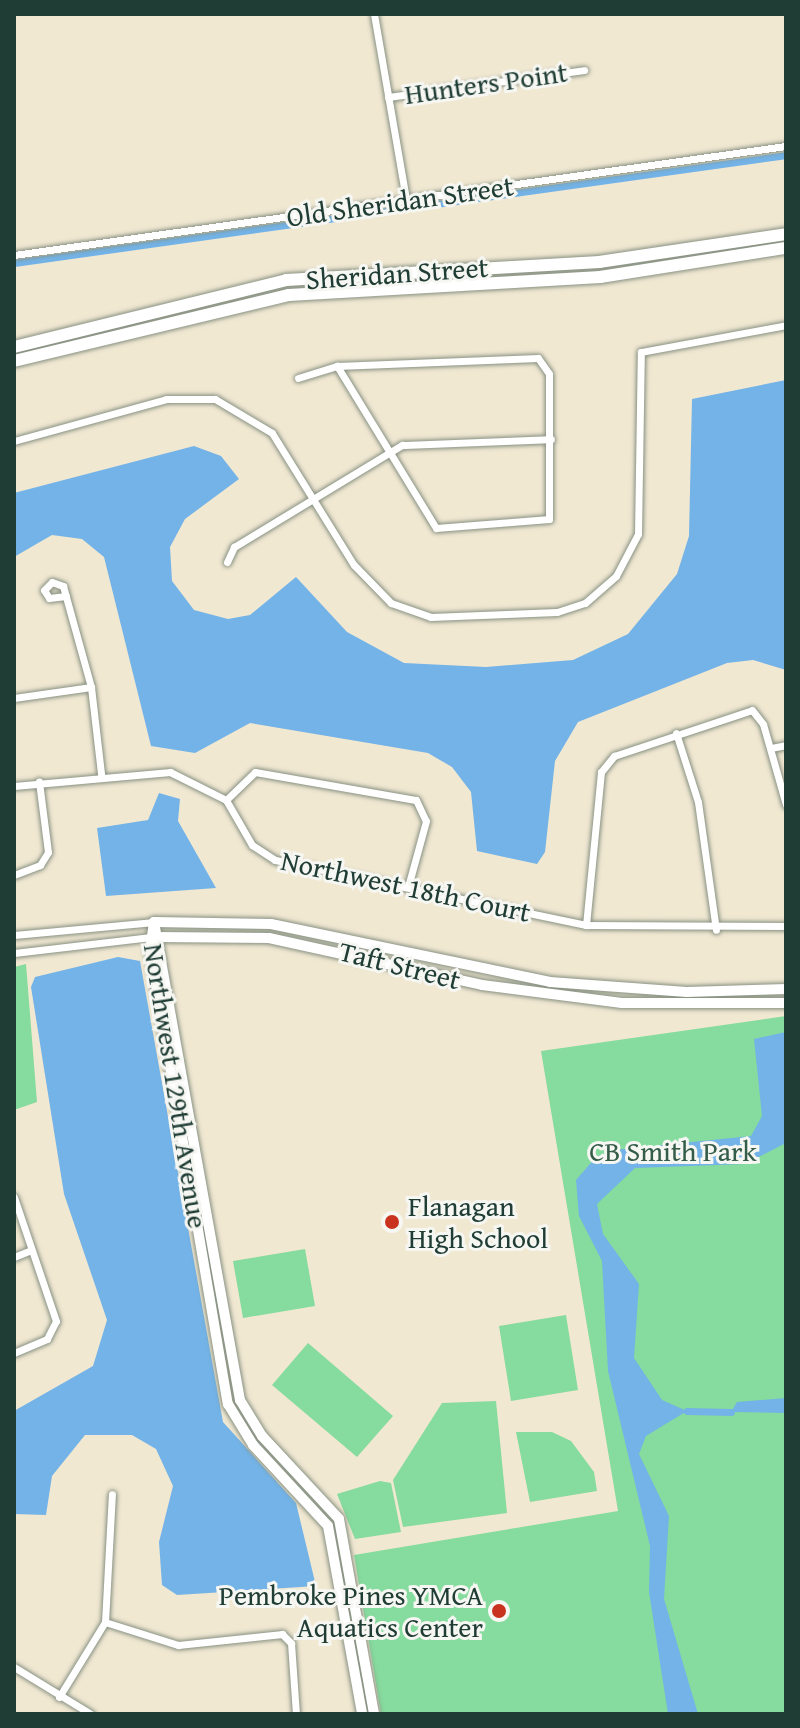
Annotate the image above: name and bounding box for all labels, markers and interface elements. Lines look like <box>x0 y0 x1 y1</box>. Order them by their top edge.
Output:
street label: Hunters Point <box>402 55 570 111</box>
street label: Old Sheridan Street <box>284 168 516 234</box>
street label: Sheridan Street <box>305 250 489 296</box>
street label: Northwest 18th Court <box>278 843 534 929</box>
street label: Taft Street <box>336 934 464 996</box>
street label: Northwest 129th Avenue <box>137 941 215 1231</box>
park label: CB Smith Park <box>589 1134 757 1168</box>
place label: Flanagan High School <box>408 1189 548 1255</box>
marker: Flanagan High School <box>383 1213 401 1231</box>
place label: Pembroke Pines YMCA Aquatics Center <box>219 1578 483 1644</box>
marker: Pembroke Pines YMCA Aquatics Center <box>490 1602 508 1620</box>

